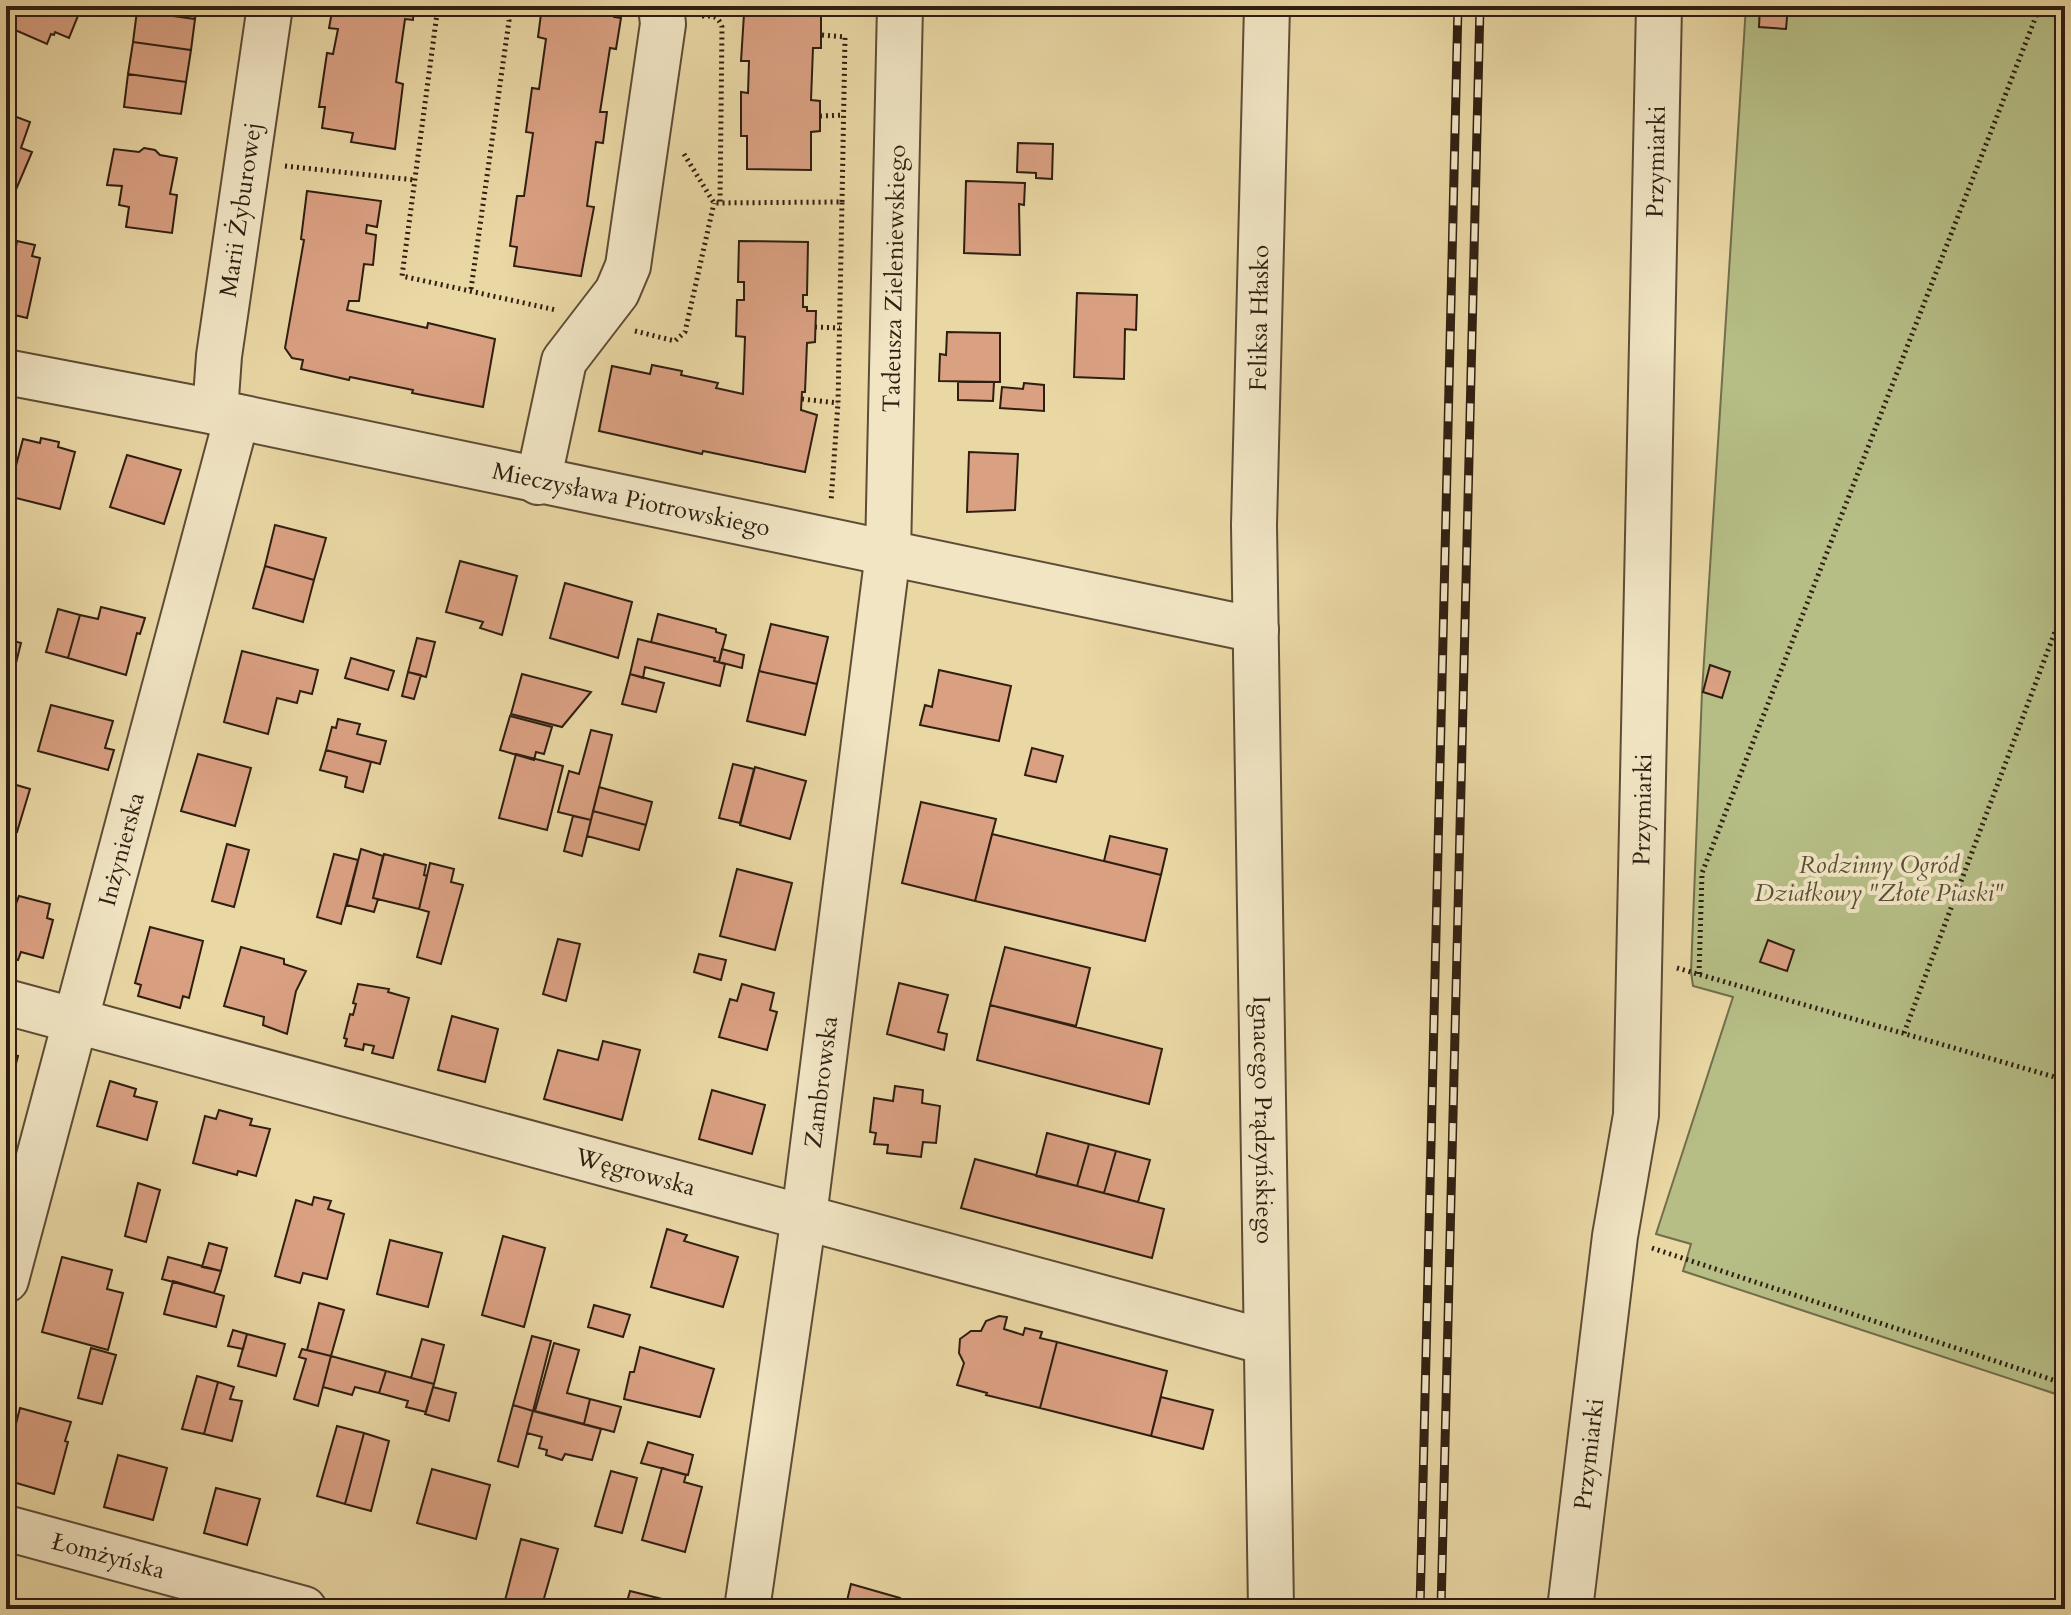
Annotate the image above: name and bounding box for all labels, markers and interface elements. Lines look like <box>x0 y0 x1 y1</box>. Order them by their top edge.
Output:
street label: Przymiarki <box>1639 105 1674 218</box>
street label: Marii Żyburowej <box>212 120 270 299</box>
street label: Tadeusza Zieleniewskiego <box>875 144 914 413</box>
street label: Feliksa Hłasko <box>1242 245 1277 391</box>
street label: Mieczysława Piotrowskiego <box>489 454 773 545</box>
street label: Przymiarki <box>1625 753 1660 866</box>
street label: Inżynierska <box>91 788 153 910</box>
park label: Rodzinny Ogród Działkowy "Złote Piaski" <box>1755 849 2004 910</box>
street label: Ignacego Prądzyńskiego <box>1244 995 1281 1244</box>
street label: Zambrowska <box>797 1014 846 1150</box>
street label: Węgrowska <box>571 1140 700 1204</box>
street label: Przymiarki <box>1566 1396 1612 1512</box>
street label: Łomżyńska <box>48 1525 169 1588</box>

